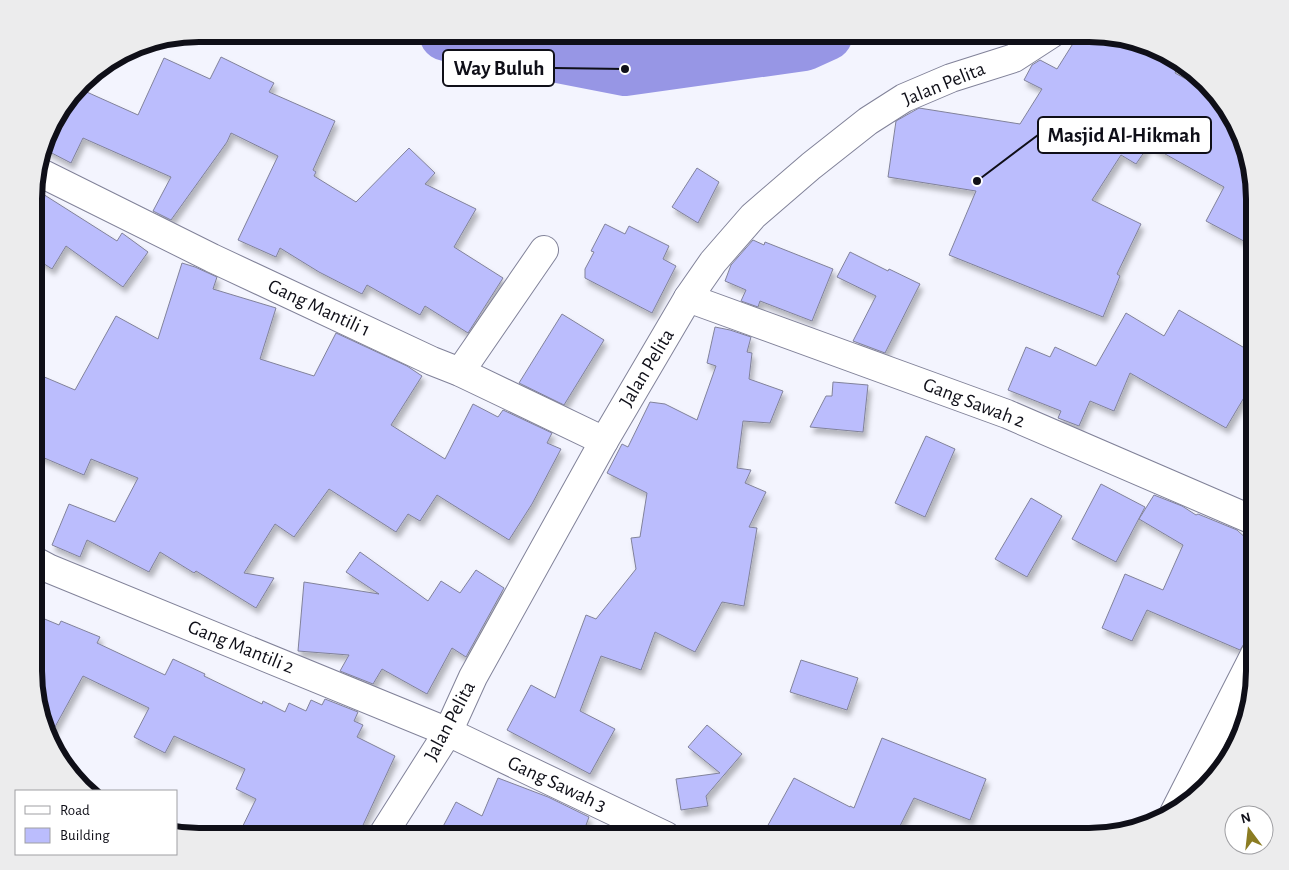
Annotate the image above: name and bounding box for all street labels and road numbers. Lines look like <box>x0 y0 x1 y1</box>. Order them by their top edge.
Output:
street label: Jalan Pelita <box>900 58 988 110</box>
street label: Gang Mantili 1 <box>265 276 373 340</box>
street label: Jalan Pelita <box>616 326 678 410</box>
street label: Gang Sawah 2 <box>920 374 1028 432</box>
street label: Gang Mantili 2 <box>185 617 297 677</box>
street label: Jalan Pelita <box>421 678 479 764</box>
street label: Gang Sawah 3 <box>504 752 610 816</box>

